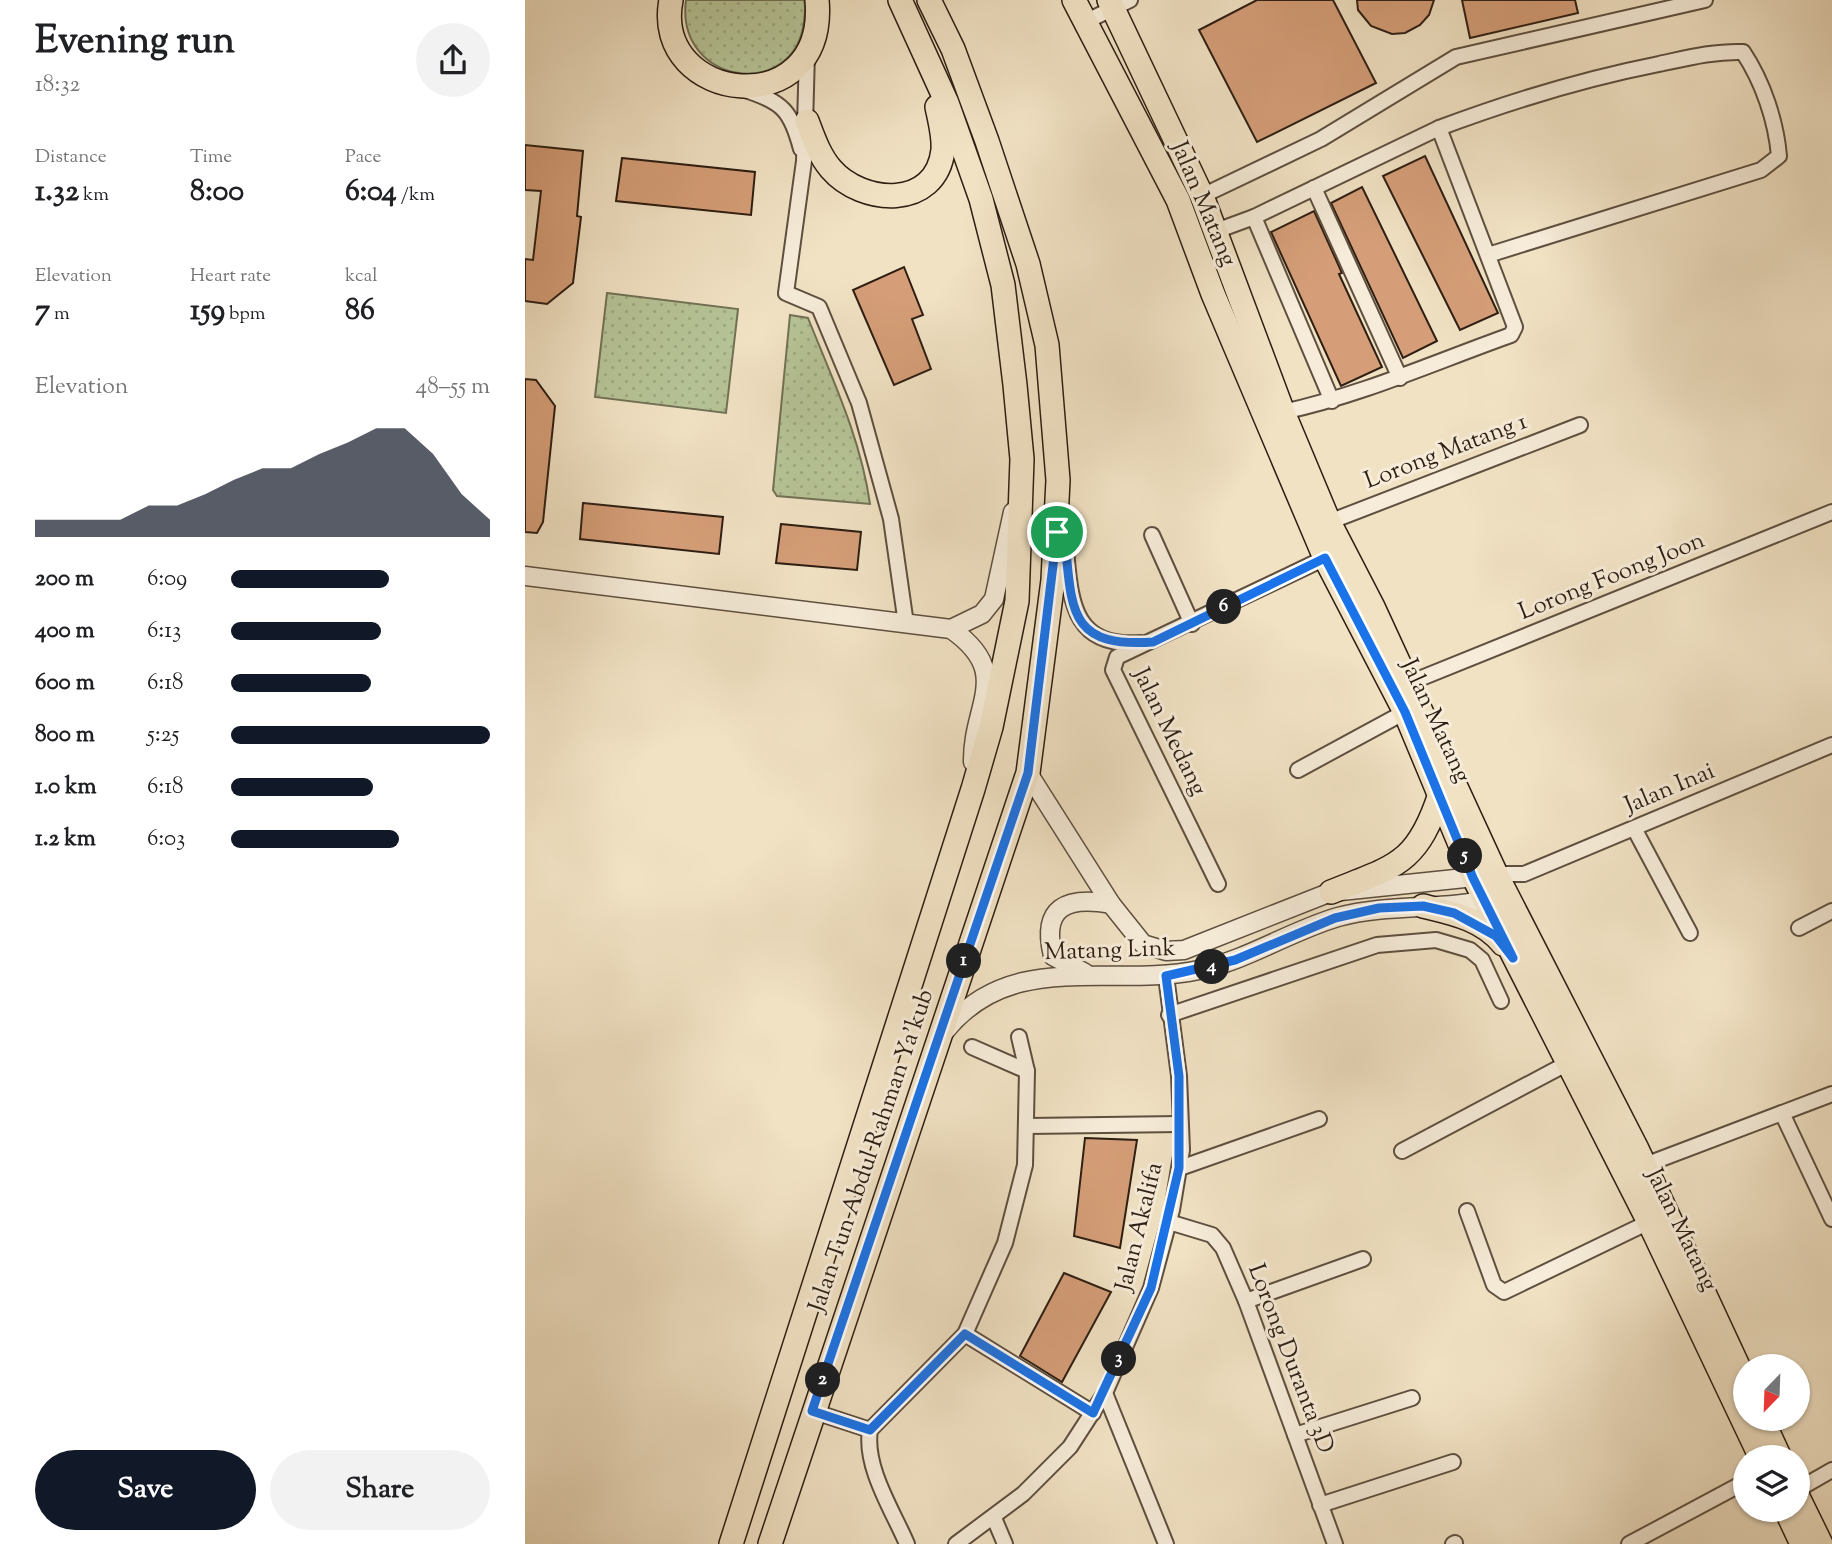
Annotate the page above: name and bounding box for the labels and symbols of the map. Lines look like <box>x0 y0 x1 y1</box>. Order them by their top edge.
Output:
street label: Jalan Matang <box>1161 134 1245 272</box>
street label: Lorong Matang 1 <box>1360 405 1532 499</box>
pin <box>1027 502 1087 562</box>
street label: Lorong Foong Joon <box>1514 524 1710 630</box>
pin: 6 <box>1207 590 1241 624</box>
street label: Jalan Matang <box>1391 652 1479 789</box>
street label: Jalan Medang <box>1123 661 1215 802</box>
street label: Jalan Inai <box>1618 755 1721 824</box>
pin: 5 <box>1447 838 1483 874</box>
street label: Matang Link <box>1044 932 1176 970</box>
pin: 1 <box>947 944 982 978</box>
pin: 4 <box>1195 950 1229 984</box>
street label: Jalan Tun Abdul Rahman Ya'kub <box>800 985 943 1319</box>
street label: Jalan Akalifa <box>1107 1159 1172 1297</box>
street label: Jalan Matang <box>1636 1161 1726 1297</box>
street label: Lorong Duranta 3D <box>1238 1259 1342 1459</box>
pin: 3 <box>1101 1342 1137 1376</box>
north arrow <box>1733 1354 1809 1432</box>
pin: 2 <box>805 1362 841 1398</box>

